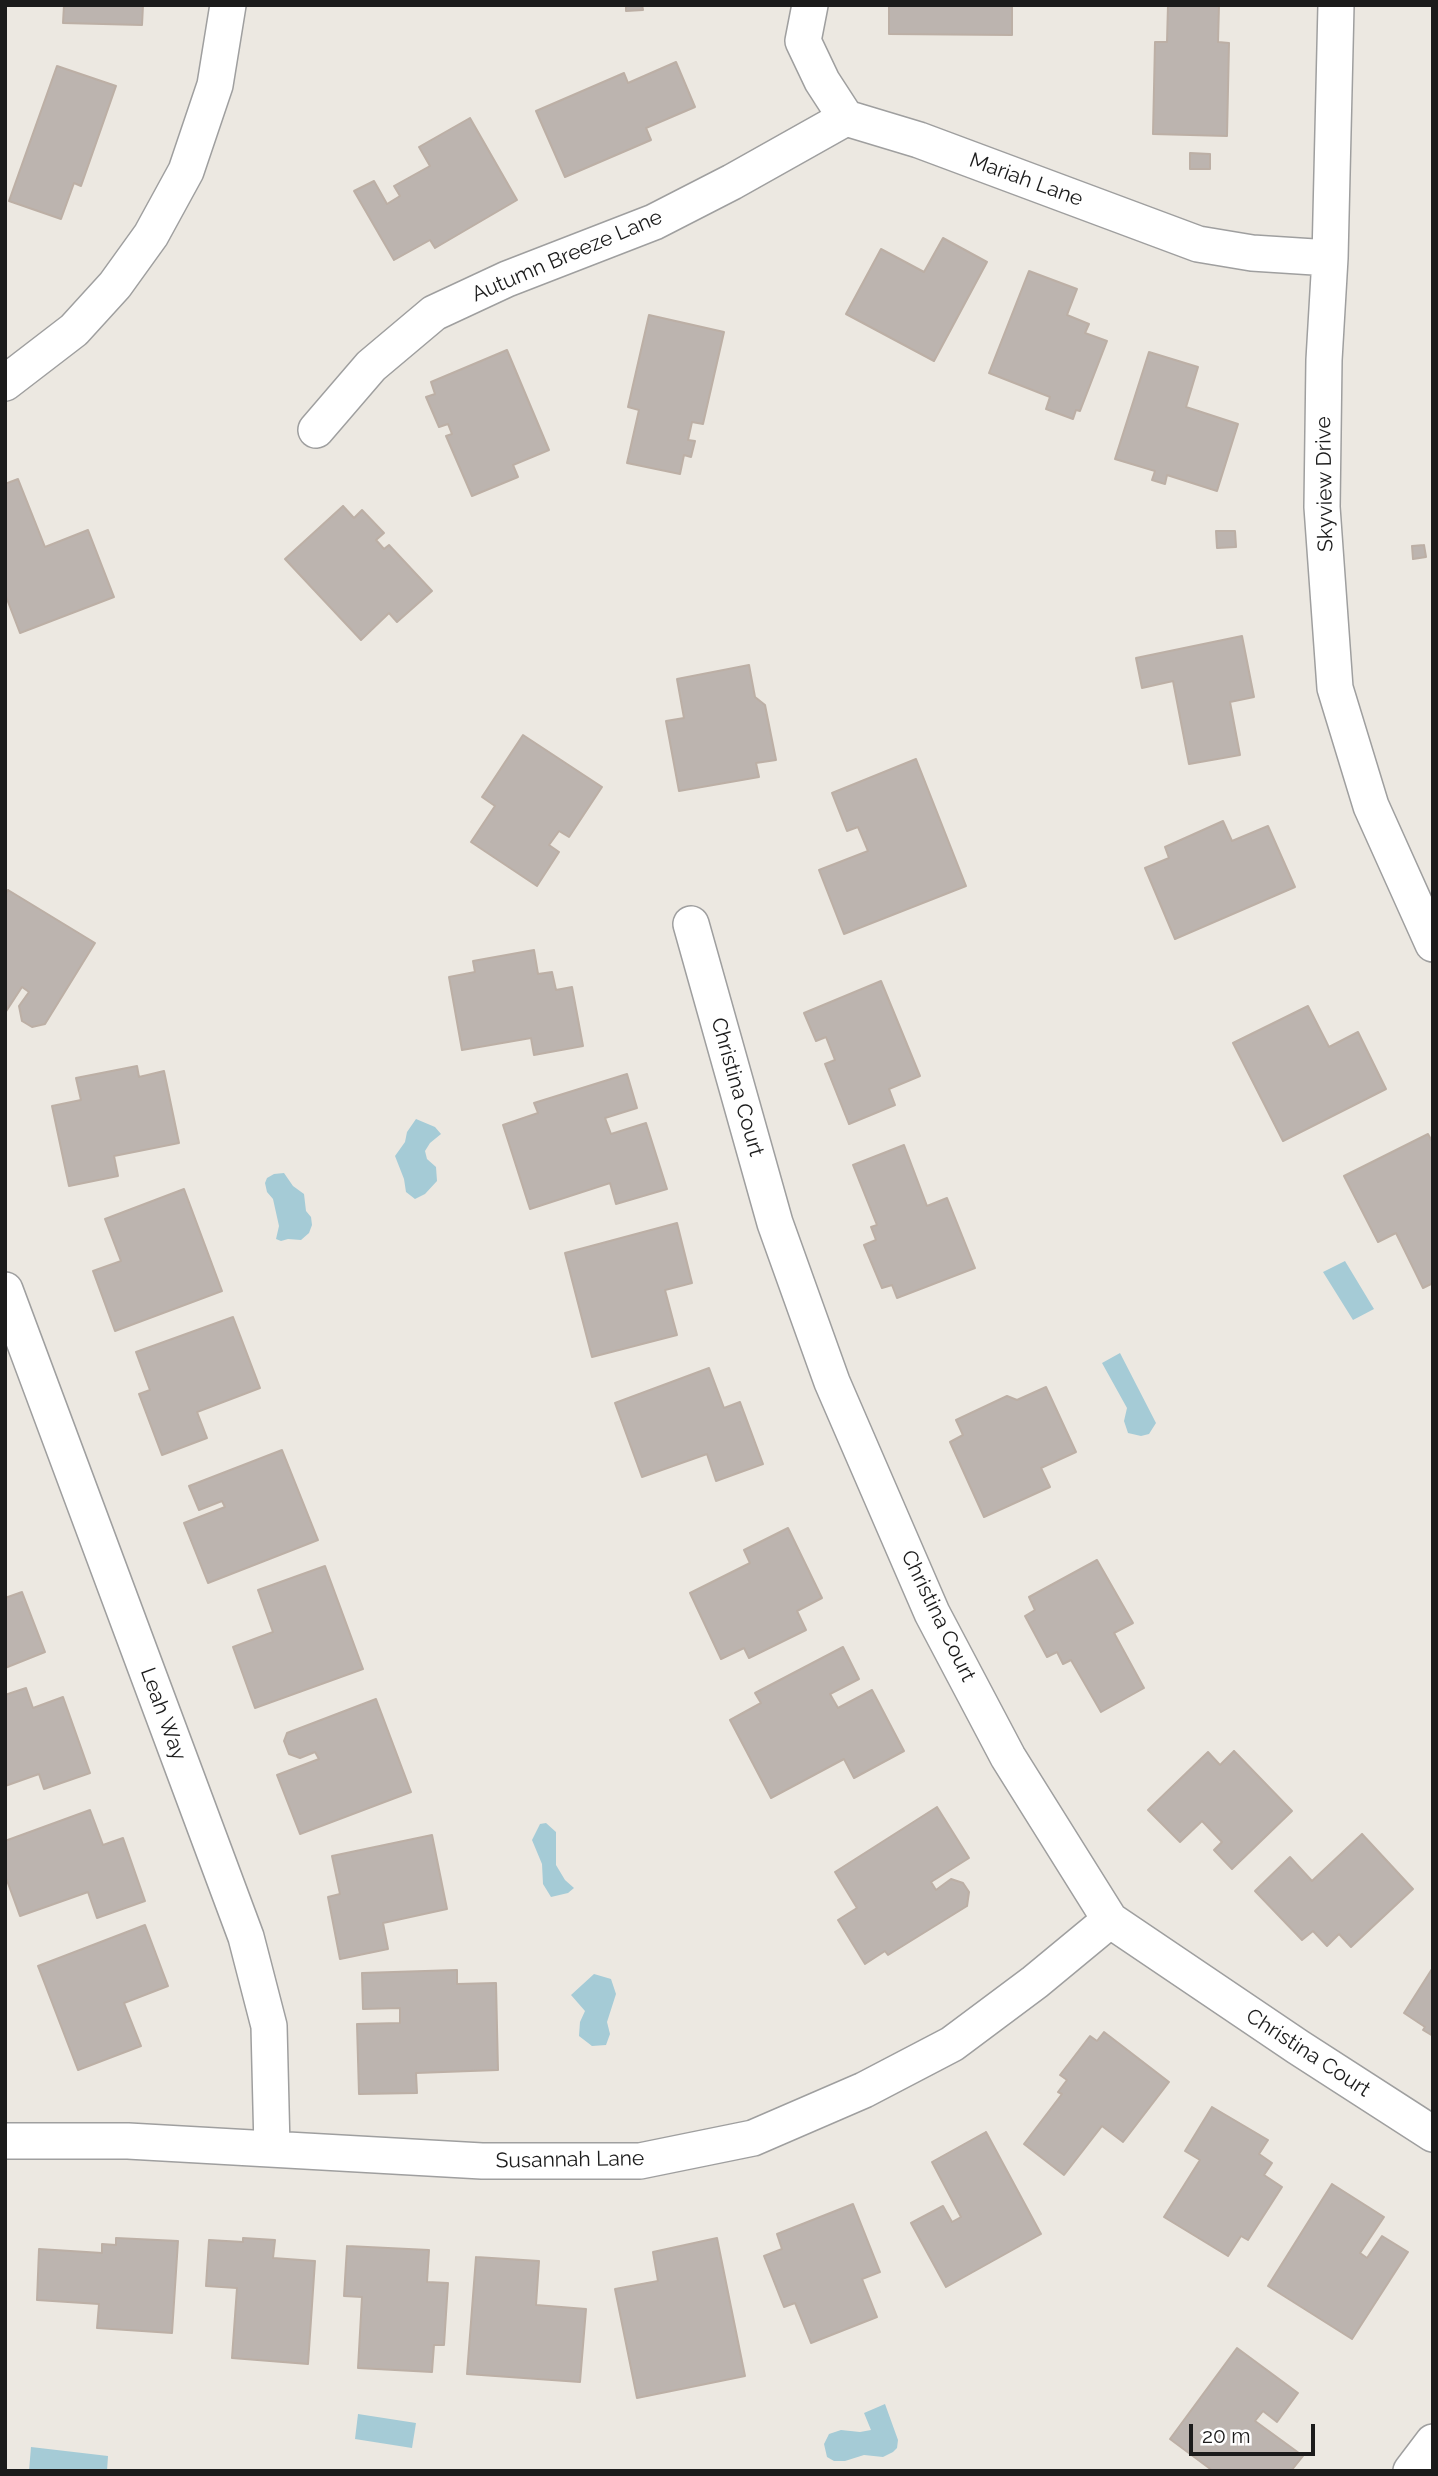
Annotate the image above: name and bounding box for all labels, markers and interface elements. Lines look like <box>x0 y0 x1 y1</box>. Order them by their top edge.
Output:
street label: Mariah Lane <box>966 148 1086 212</box>
street label: Autumn Breeze Lane <box>468 204 666 308</box>
street label: Skyview Drive <box>1311 416 1339 552</box>
street label: Christina Court <box>705 1015 769 1159</box>
street label: Christina Court <box>895 1546 981 1686</box>
street label: Leah Way <box>135 1664 191 1764</box>
street label: Christina Court <box>1241 2003 1375 2103</box>
street label: Susannah Lane <box>495 2146 645 2174</box>
scale bar <box>1193 2410 1319 2454</box>
text: 20 m <box>1202 2423 1250 2448</box>

